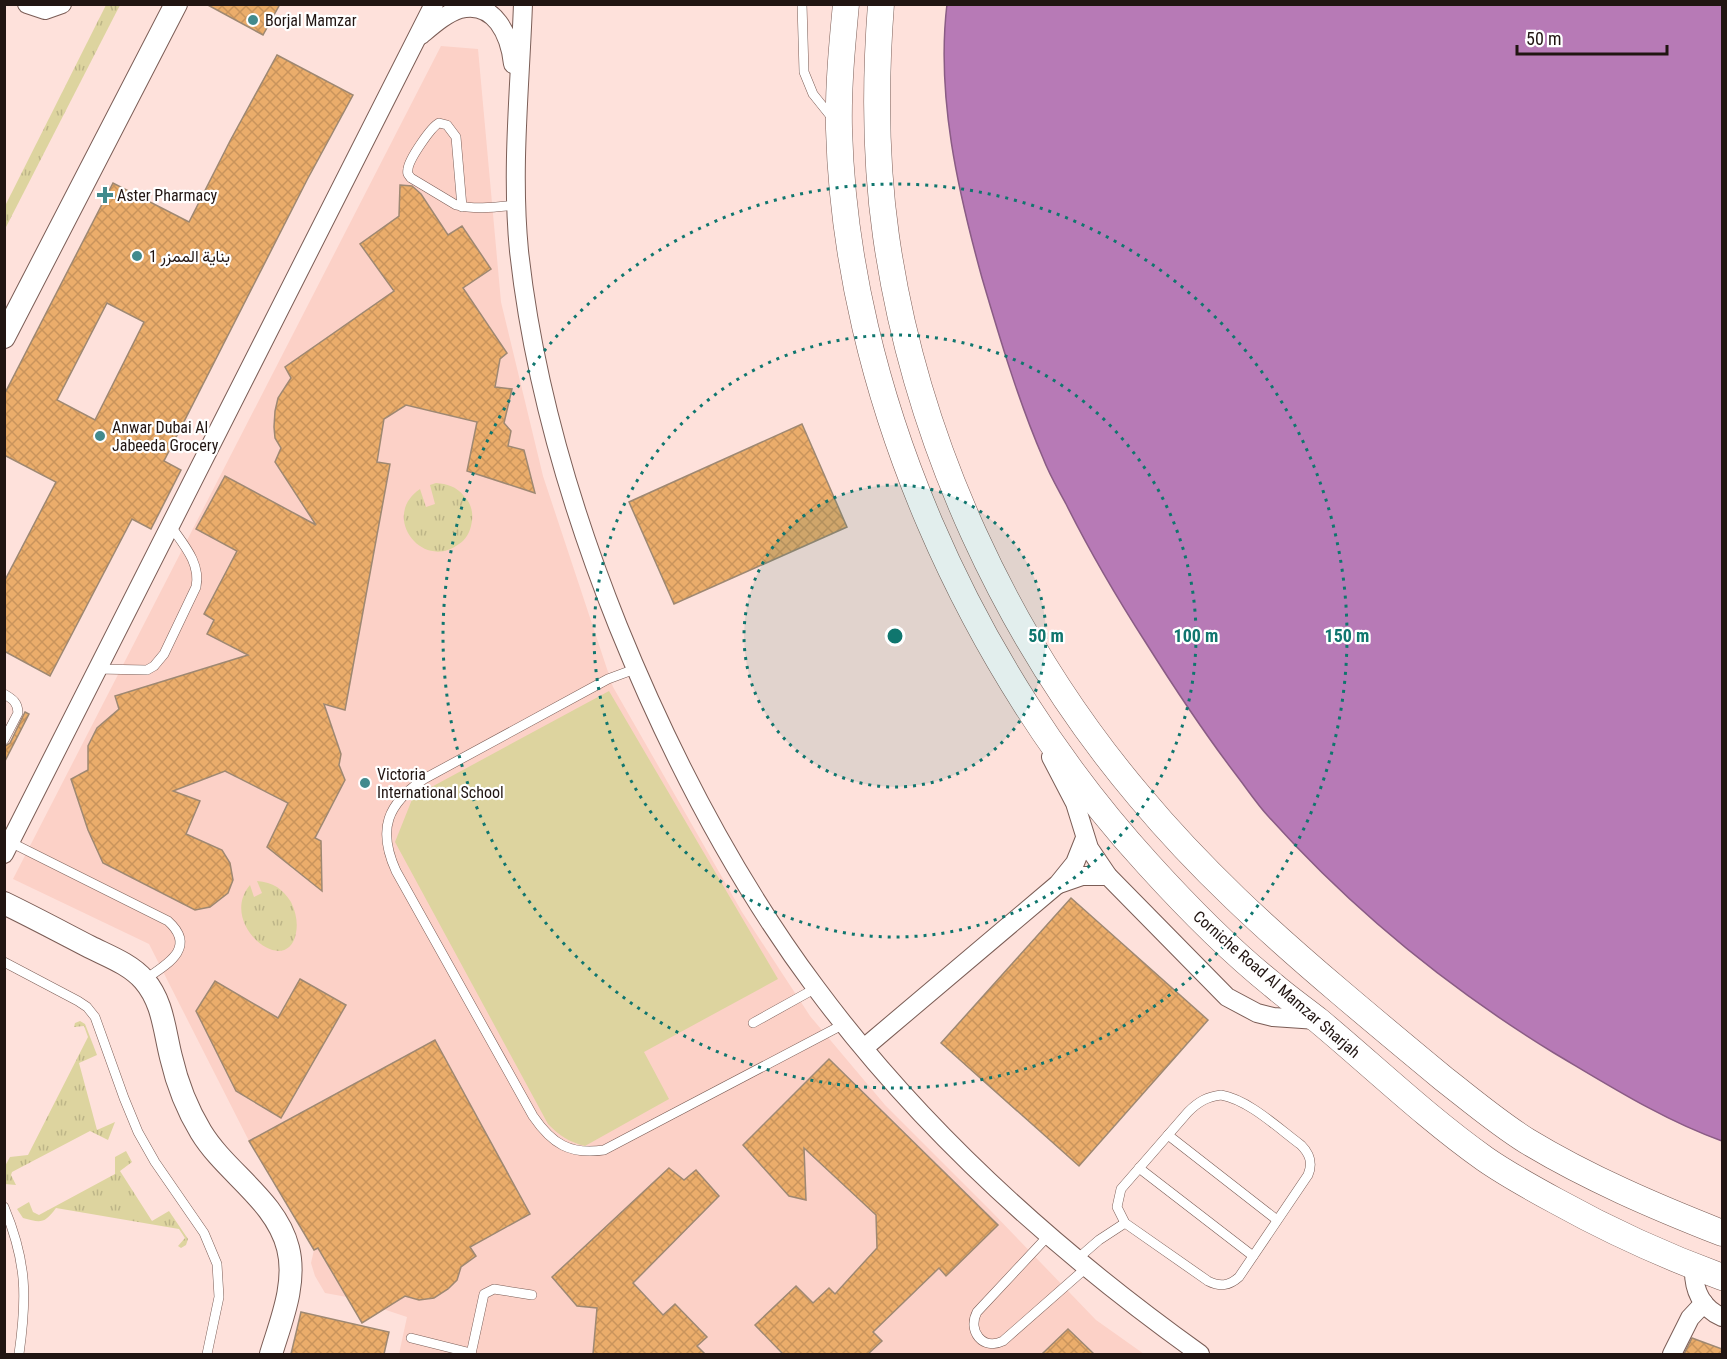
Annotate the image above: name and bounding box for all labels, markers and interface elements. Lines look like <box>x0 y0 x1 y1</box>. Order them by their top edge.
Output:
place label: Borjal Mamzar <box>265 11 357 30</box>
marker: Borjal Mamzar <box>246 13 260 27</box>
scale bar <box>1517 18 1667 56</box>
text: 50 m <box>1526 28 1561 49</box>
place label: Aster Pharmacy <box>117 186 218 205</box>
marker: Aster Pharmacy <box>98 188 112 202</box>
place label: بناية الممزر 1 <box>149 247 230 267</box>
marker: بناية الممزر 1 <box>130 249 144 263</box>
place label: Anwar Dubai Al Jabeeda Grocery <box>112 418 219 455</box>
marker: Anwar Dubai Al Jabeeda Grocery <box>93 429 107 443</box>
text: 50 m <box>1028 625 1064 646</box>
text: 100 m <box>1174 625 1218 646</box>
text: 150 m <box>1325 625 1369 646</box>
centre of rings <box>885 626 905 646</box>
place label: Victoria International School <box>377 765 504 802</box>
marker: Victoria International School <box>358 776 372 790</box>
street label: Corniche Road Al Mamzar Sharjah <box>1189 907 1364 1062</box>

